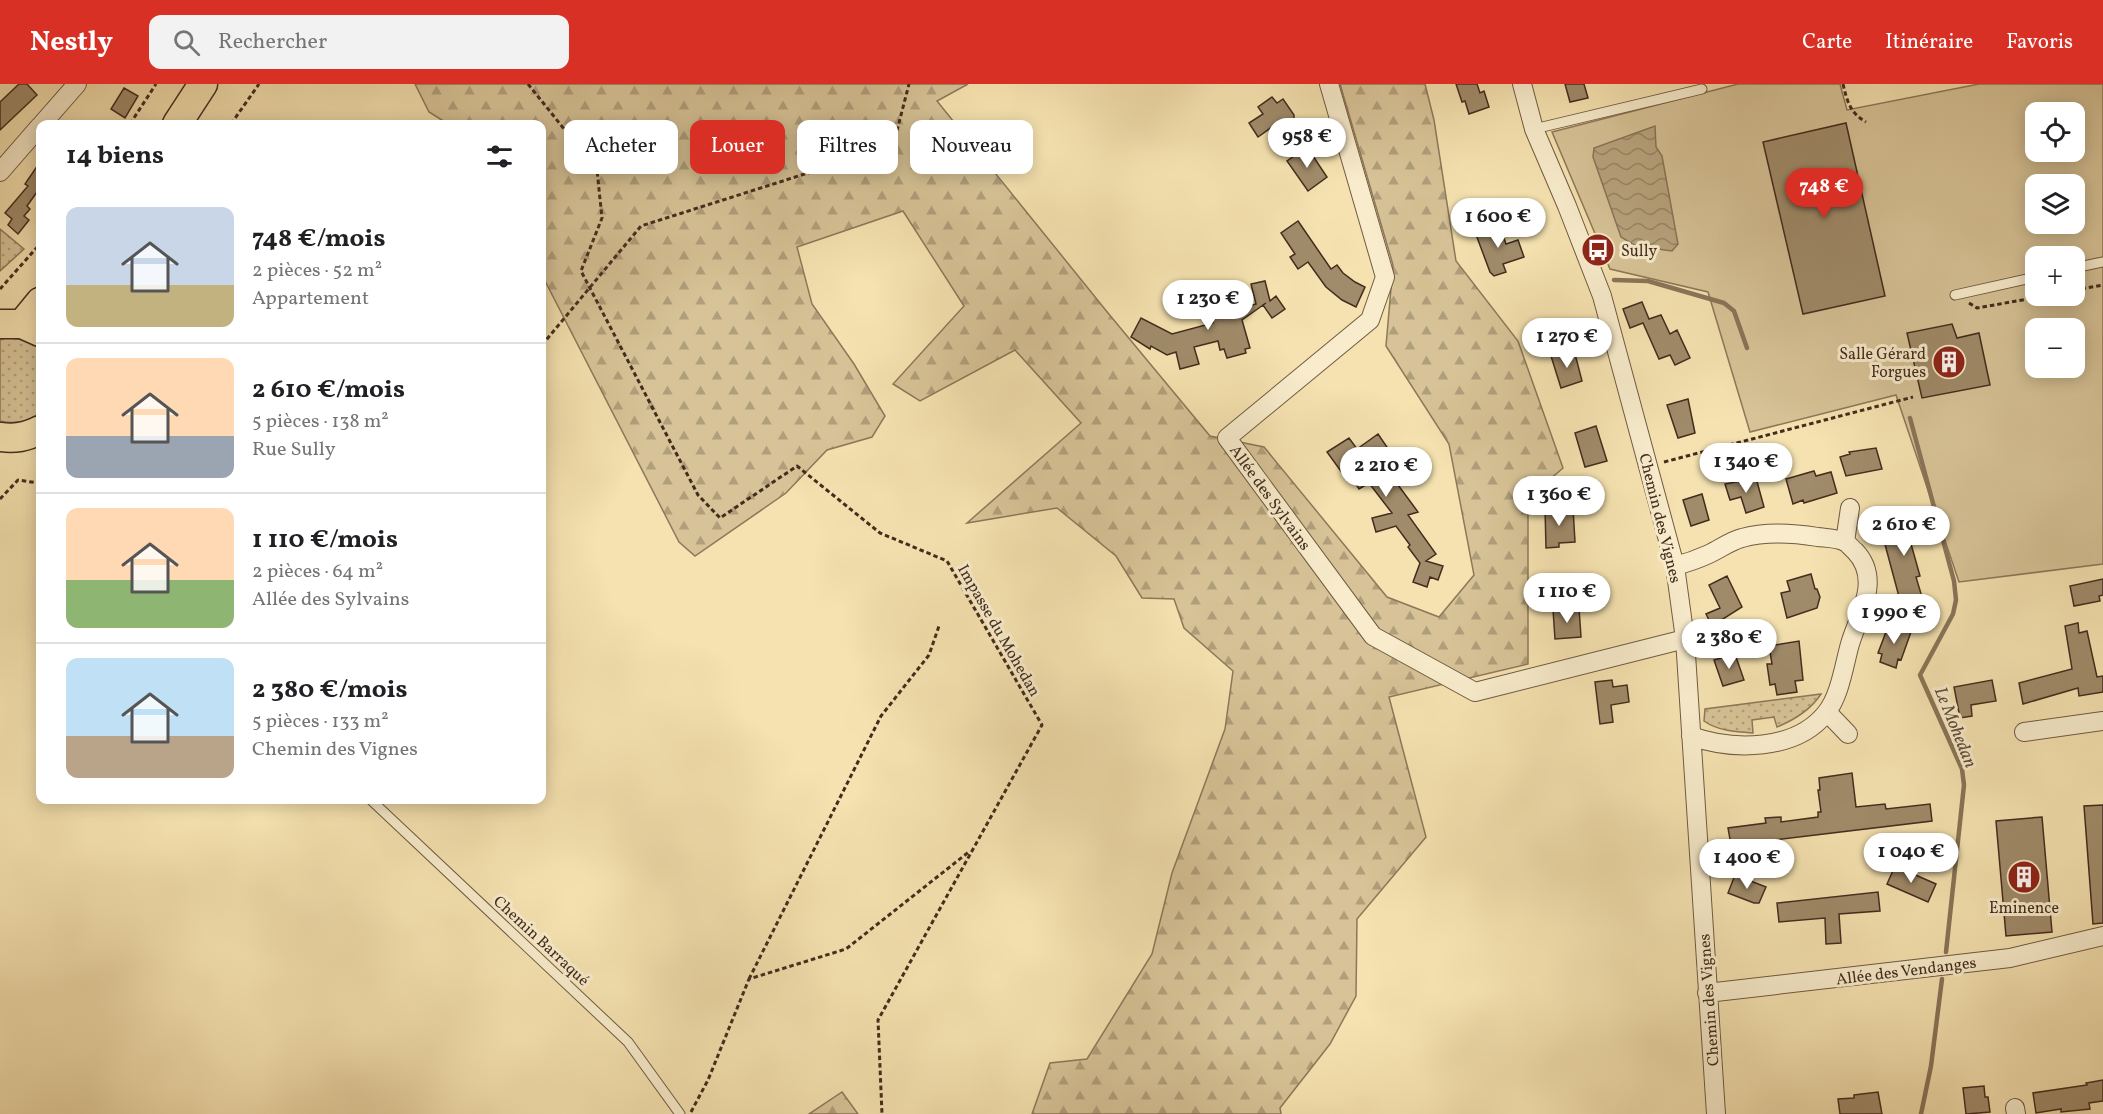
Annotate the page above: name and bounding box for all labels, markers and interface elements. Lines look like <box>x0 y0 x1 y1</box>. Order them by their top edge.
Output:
search box <box>149 15 569 69</box>
text: Nestly <box>30 23 113 62</box>
icon: search <box>170 26 203 59</box>
text: Rechercher <box>218 27 327 58</box>
text: Carte <box>1802 28 1852 57</box>
text: Itinéraire <box>1885 28 1973 57</box>
text: Favoris <box>2006 28 2073 57</box>
map controls <box>2025 102 2085 378</box>
button: locate <box>2025 102 2085 162</box>
pin: 958 € <box>1265 118 1349 169</box>
chip: Acheter <box>564 120 678 174</box>
chip: Louer <box>690 120 785 174</box>
chip: Filtres <box>797 120 898 174</box>
chip: Nouveau <box>910 120 1033 174</box>
text: 958 € <box>1282 123 1332 151</box>
text: 14 biens <box>66 138 164 174</box>
icon: filters <box>483 140 516 173</box>
pin: 748 € <box>1782 168 1866 219</box>
text: 748 € <box>1799 173 1849 201</box>
button: layers <box>2025 174 2085 234</box>
pin: 1 600 € <box>1443 198 1553 249</box>
text: 1 600 € <box>1465 203 1531 231</box>
text: 748 €/mois <box>252 221 385 257</box>
icon: home <box>114 231 186 303</box>
bus stop icon: Sully <box>1580 232 1616 268</box>
place label: Sully <box>1621 241 1657 263</box>
button: + <box>2025 246 2085 306</box>
text: 2 pièces · 52 m² <box>252 257 382 285</box>
pin: 1 230 € <box>1153 280 1263 331</box>
text: Appartement <box>252 285 369 313</box>
text: 1 230 € <box>1176 285 1240 313</box>
pin: 1 270 € <box>1512 318 1622 369</box>
button: − <box>2025 318 2085 378</box>
text: 1 270 € <box>1536 323 1598 351</box>
place label: Salle Gérard Forgues <box>1839 344 1926 384</box>
building icon: Salle Gérard Forgues <box>1931 344 1967 380</box>
text: 2 610 €/mois <box>252 372 405 408</box>
icon: home <box>114 382 186 454</box>
text: 5 pièces · 138 m² <box>252 408 389 436</box>
text: Rue Sully <box>252 436 336 464</box>
street label: Allée des Sylvains <box>1224 441 1315 556</box>
pin: 1 340 € <box>1691 443 1801 494</box>
pin: 2 210 € <box>1331 447 1441 498</box>
text: 1 340 € <box>1713 448 1779 476</box>
street label: Chemin des Vignes <box>1632 451 1686 586</box>
text: 2 210 € <box>1354 452 1418 480</box>
pin: 1 360 € <box>1504 476 1614 527</box>
text: 1 360 € <box>1527 481 1591 509</box>
pin: 2 610 € <box>1849 506 1959 557</box>
text: 2 610 € <box>1872 511 1936 539</box>
text: 1 110 €/mois <box>252 522 398 558</box>
icon: home <box>114 532 186 604</box>
text: 2 pièces · 64 m² <box>252 558 383 586</box>
street label: Impasse du Mohedan <box>951 561 1045 701</box>
pin: 1 110 € <box>1512 573 1622 624</box>
text: 1 110 € <box>1537 578 1597 606</box>
text: Allée des Sylvains <box>252 586 409 614</box>
pin: 1 990 € <box>1839 594 1949 645</box>
text: 1 990 € <box>1861 599 1927 627</box>
pin: 2 380 € <box>1674 619 1784 670</box>
text: 2 380 € <box>1696 624 1762 652</box>
text: 2 380 €/mois <box>252 672 408 708</box>
icon: home <box>114 682 186 754</box>
water label: Le Mohedan <box>1927 683 1982 772</box>
text: 5 pièces · 133 m² <box>252 708 389 736</box>
text: Chemin des Vignes <box>252 736 418 764</box>
pin: 1 040 € <box>1856 833 1966 884</box>
text: 1 040 € <box>1878 838 1944 866</box>
pin: 1 400 € <box>1692 839 1802 890</box>
text: 1 400 € <box>1713 844 1781 872</box>
building icon: Eminence <box>2006 859 2042 895</box>
street label: Chemin Barraqué <box>488 891 593 992</box>
place label: Eminence <box>1989 898 2059 920</box>
street label: Chemin des Vignes <box>1694 933 1726 1067</box>
street label: Allée des Vendanges <box>1835 952 1978 992</box>

